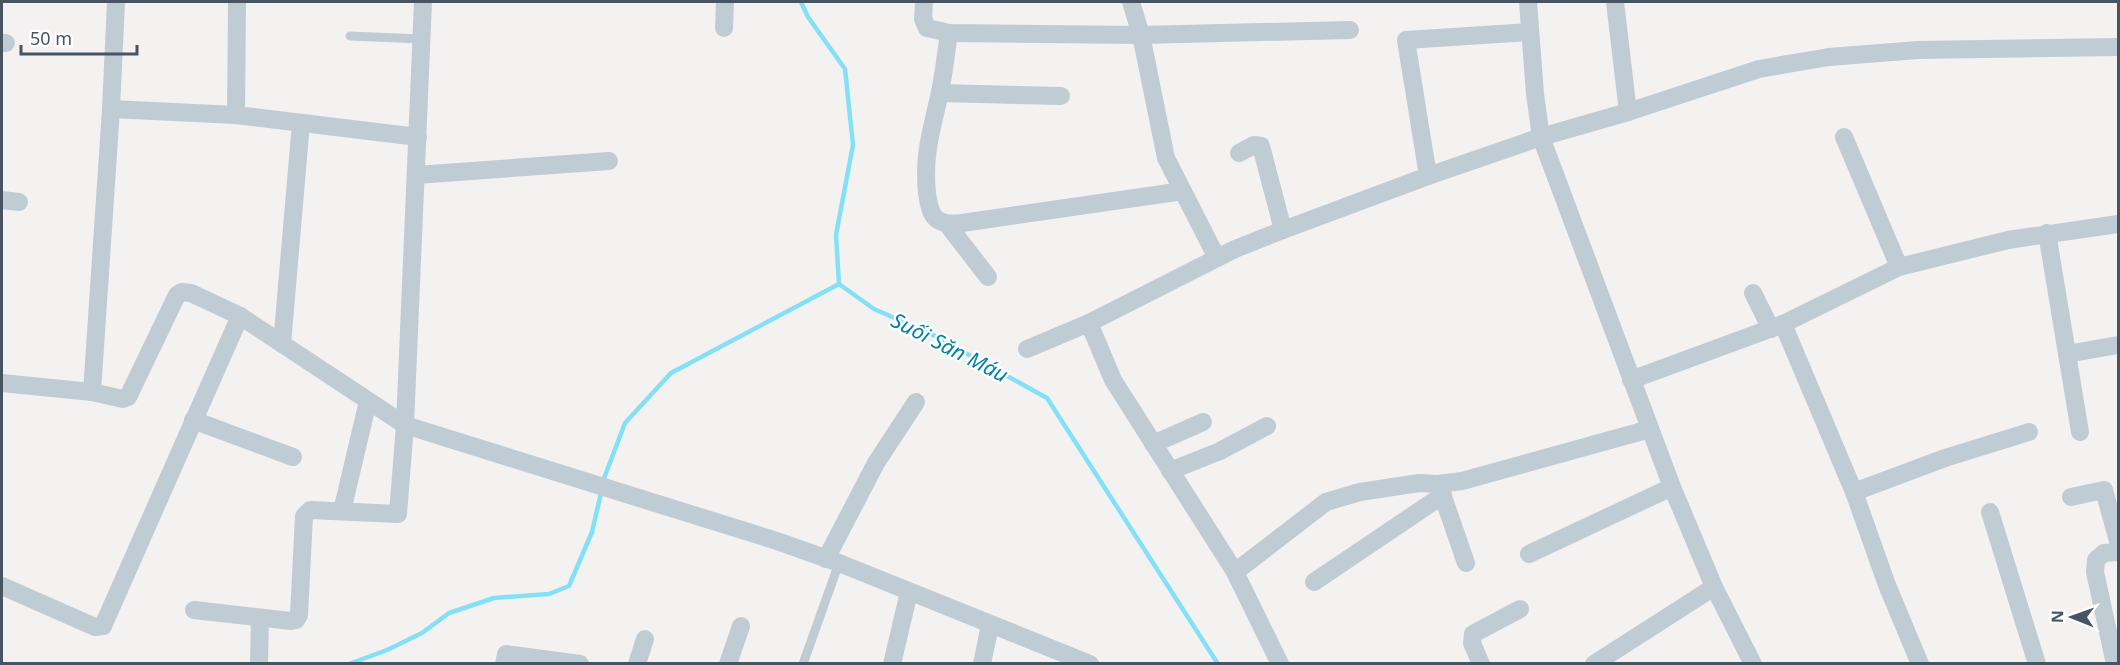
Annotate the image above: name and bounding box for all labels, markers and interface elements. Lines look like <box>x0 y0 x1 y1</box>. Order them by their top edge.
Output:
scale bar <box>21 18 136 56</box>
text: 50 m <box>30 26 72 50</box>
water label: Suối Săn Máu <box>887 306 1013 388</box>
north arrow <box>2042 587 2102 647</box>
text: N <box>2046 610 2068 623</box>

